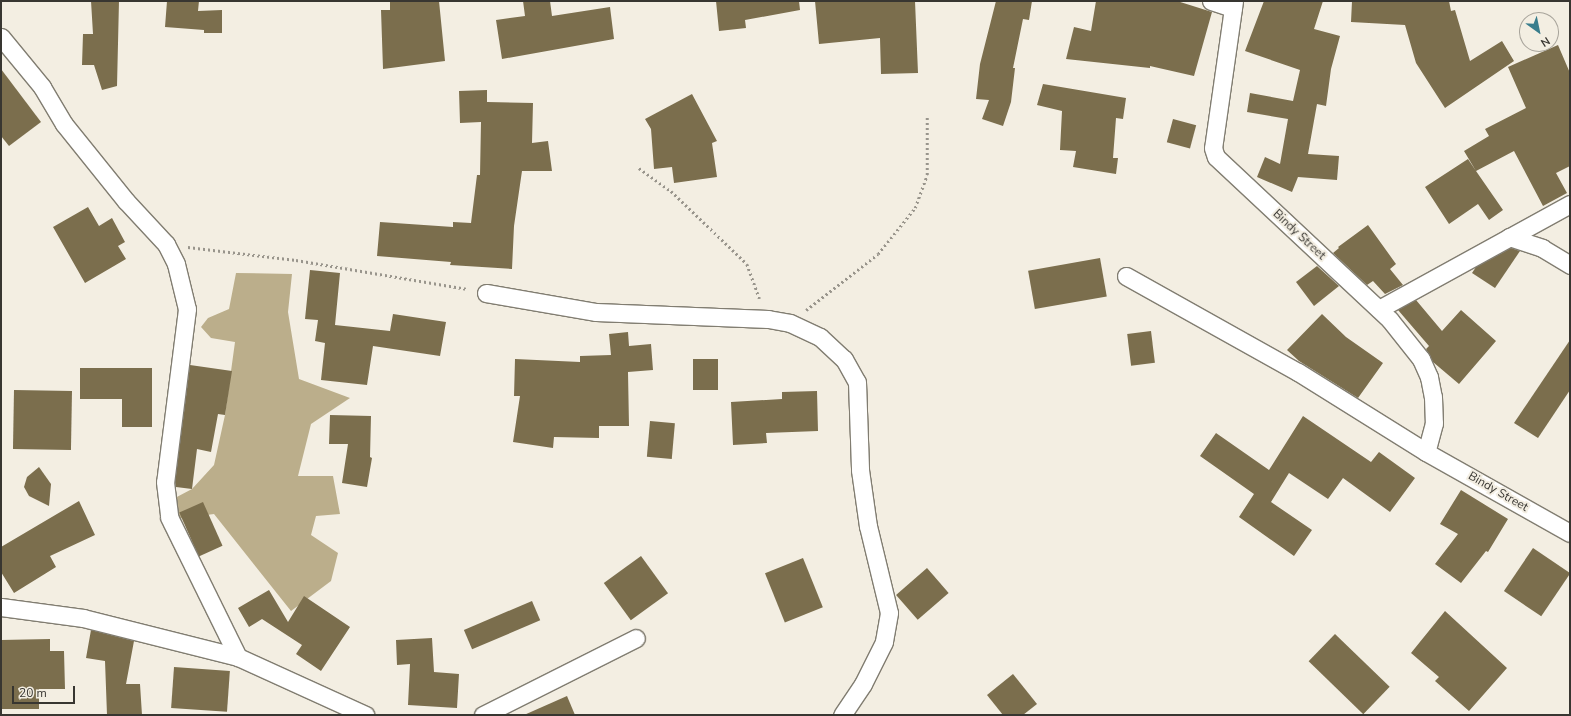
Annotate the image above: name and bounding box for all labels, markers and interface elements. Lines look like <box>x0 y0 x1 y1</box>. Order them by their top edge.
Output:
north arrow <box>1519 12 1559 52</box>
text: N <box>1538 33 1553 50</box>
street label: Bindy Street <box>1270 207 1328 263</box>
street label: Bindy Street <box>1466 469 1530 515</box>
scale bar <box>14 678 77 704</box>
text: 20 m <box>19 685 47 701</box>

